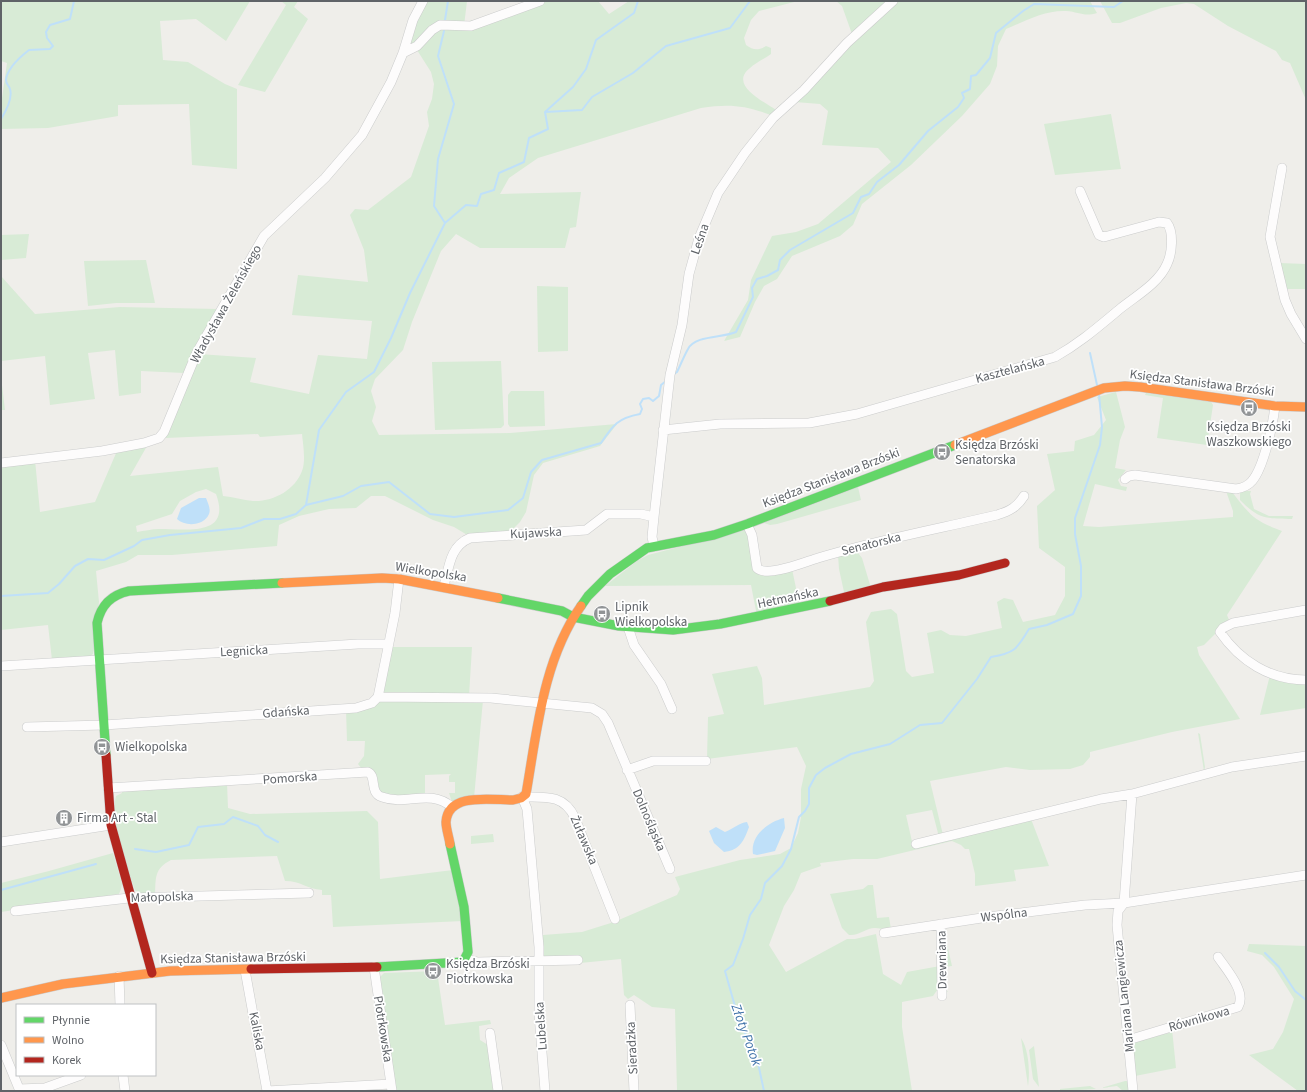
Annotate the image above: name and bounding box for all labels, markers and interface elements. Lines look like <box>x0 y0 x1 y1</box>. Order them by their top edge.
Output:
street label: Leśna <box>686 221 714 257</box>
street label: Władysława Żeleńskiego <box>186 241 266 367</box>
street label: Kasztelańska <box>973 352 1047 388</box>
street label: Księdza Stanisława Brzóski <box>1129 365 1275 401</box>
bus stop icon: Księdza Brzóski Waszkowskiego <box>1239 398 1259 418</box>
place label: Księdza Brzóski Waszkowskiego <box>1207 418 1291 451</box>
place label: Księdza Brzóski Senatorska <box>955 436 1039 469</box>
bus stop icon: Księdza Brzóski Senatorska <box>932 442 952 462</box>
street label: Księdza Stanisława Brzóski <box>760 443 902 513</box>
street label: Kujawska <box>510 523 562 543</box>
street label: Senatorska <box>839 528 903 560</box>
street label: Wielkopolska <box>394 557 468 587</box>
street label: Hetmańska <box>756 583 820 613</box>
place label: Lipnik Wielkopolska <box>615 598 687 631</box>
bus stop icon: Lipnik Wielkopolska <box>592 604 612 624</box>
street label: Legnicka <box>219 641 269 661</box>
street label: Gdańska <box>262 701 310 723</box>
bus stop icon: Wielkopolska <box>92 737 112 757</box>
place label: Wielkopolska <box>115 738 187 756</box>
street label: Pomorska <box>262 767 318 789</box>
street label: Dolnośląska <box>628 786 670 854</box>
building icon: Firma Art - Stal <box>54 808 74 828</box>
place label: Firma Art - Stal <box>77 809 157 827</box>
street label: Żuławska <box>566 813 602 867</box>
street label: Małopolska <box>130 887 194 907</box>
street label: Wspólna <box>980 903 1028 927</box>
street label: Drewniana <box>932 930 952 990</box>
street label: Mariana Langiewicza <box>1109 939 1139 1053</box>
street label: Księdza Stanisława Brzóski <box>160 948 306 968</box>
place label: Księdza Brzóski Piotrkowska <box>446 955 530 988</box>
bus stop icon: Księdza Brzóski Piotrkowska <box>423 961 443 981</box>
street label: Piotrkowska <box>369 994 397 1064</box>
water label: Złoty Potok <box>725 1000 767 1069</box>
street label: Lubelska <box>530 1001 552 1051</box>
street label: Równikowa <box>1166 1002 1232 1036</box>
legend <box>16 1004 156 1076</box>
street label: Kaliska <box>244 1010 270 1052</box>
text: Płynnie <box>52 1012 90 1029</box>
street label: Sieradzka <box>622 1021 642 1075</box>
text: Wolno <box>52 1032 84 1049</box>
text: Korek <box>52 1052 81 1069</box>

